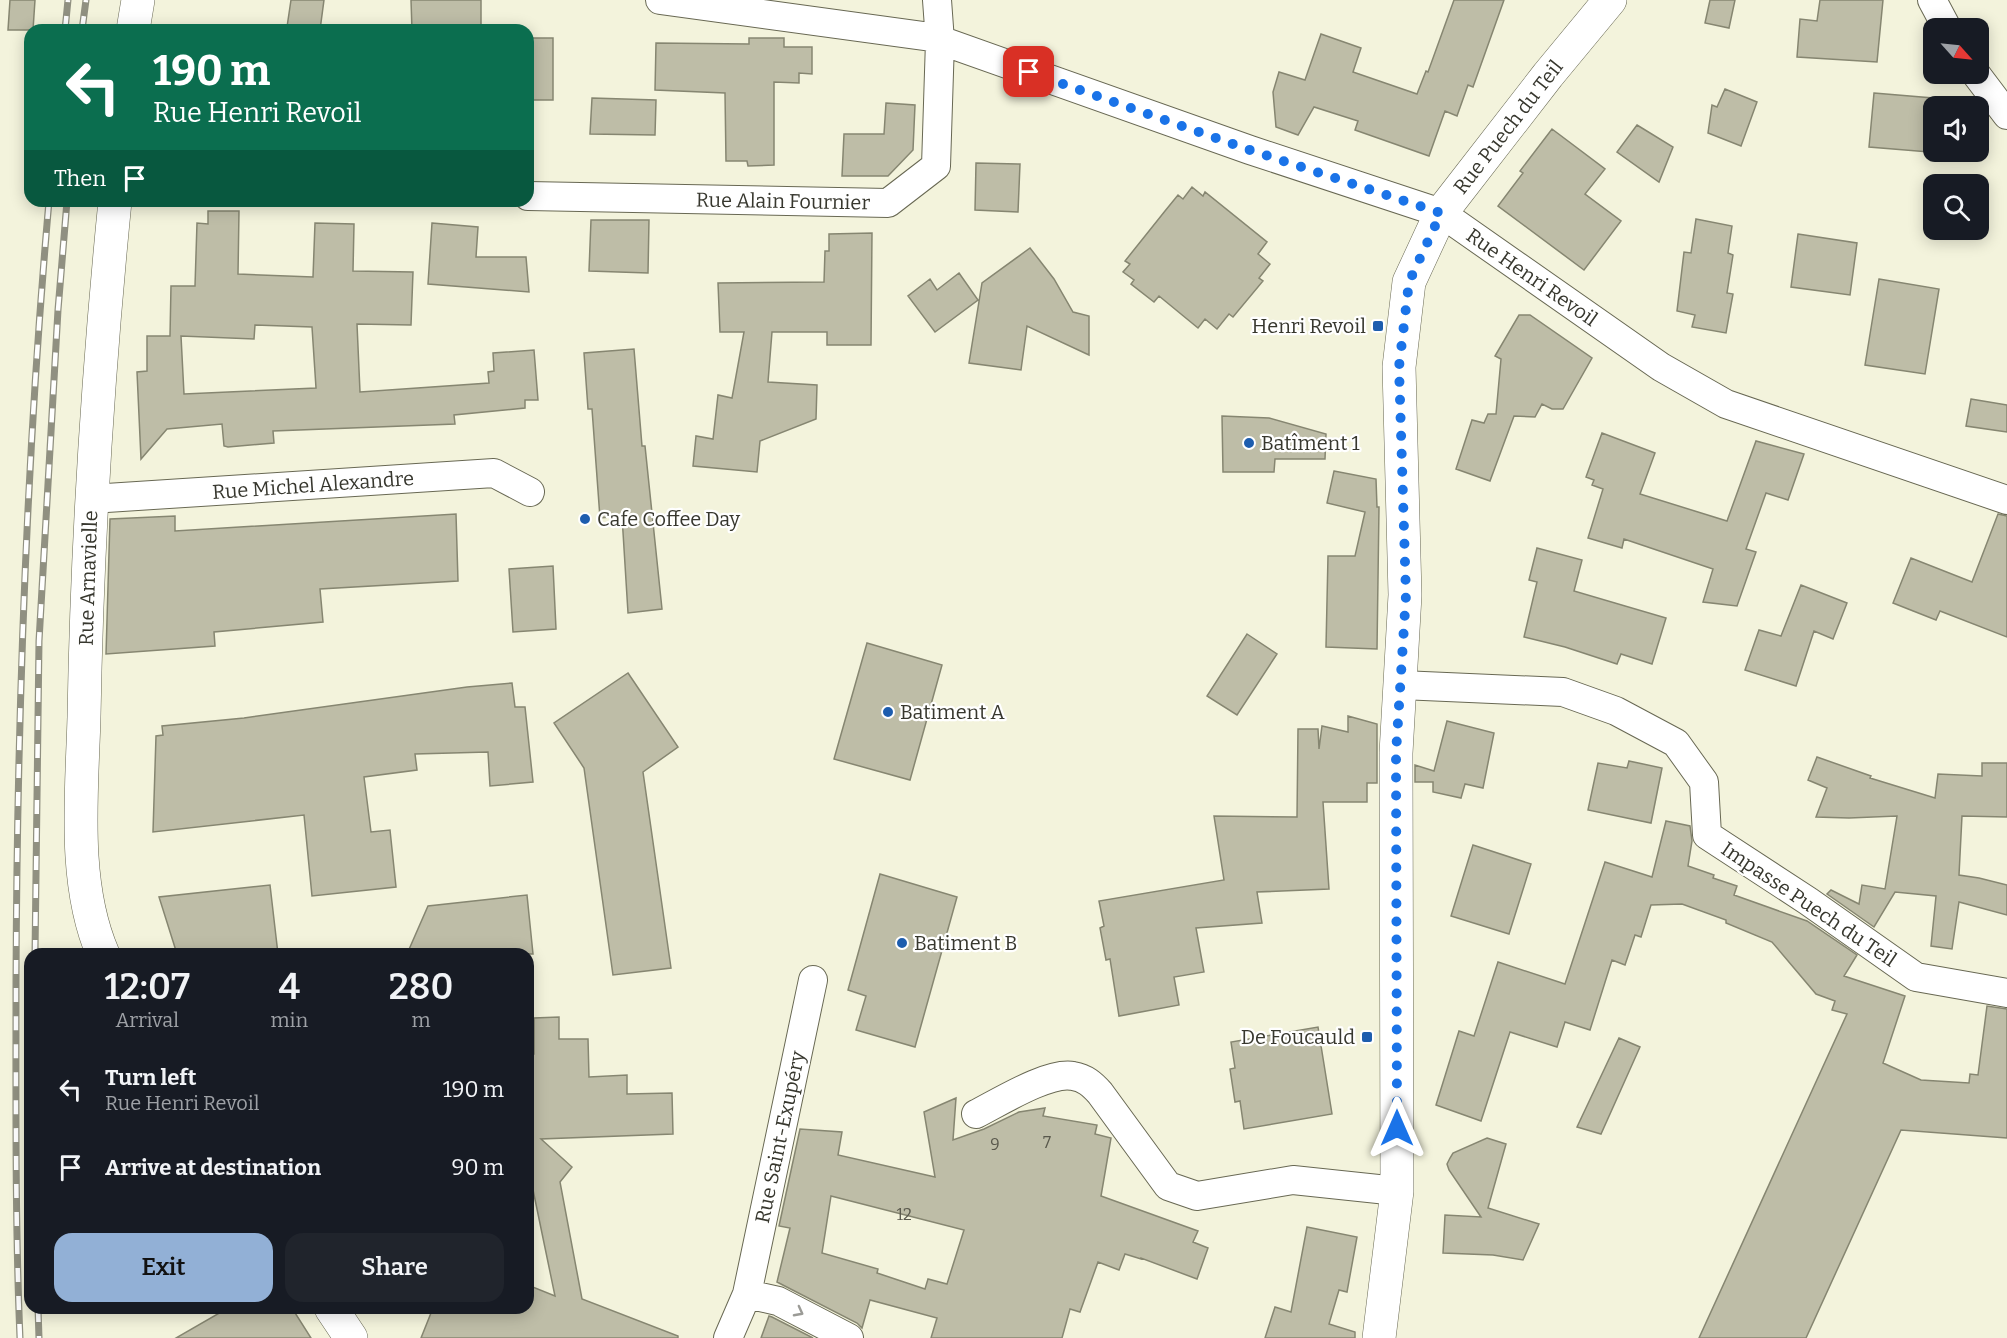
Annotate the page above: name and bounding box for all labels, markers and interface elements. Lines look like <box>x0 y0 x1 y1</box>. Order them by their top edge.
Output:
north arrow <box>1923 18 1989 84</box>
map controls <box>1923 18 1989 240</box>
text: 190 m <box>153 46 270 96</box>
pin <box>1003 46 1054 97</box>
icon: left <box>54 48 132 126</box>
icon: arrive <box>1012 55 1045 88</box>
street label: Rue Puech du Teil <box>1448 55 1568 199</box>
button: sound <box>1923 96 1989 162</box>
text: Rue Henri Revoil <box>153 97 362 129</box>
icon: arrive <box>118 162 151 195</box>
text: Then <box>54 165 106 192</box>
button: search <box>1923 174 1989 240</box>
street label: Rue Alain Fournier <box>696 187 871 215</box>
street label: Rue Henri Revoil <box>1462 223 1602 331</box>
place label: Henri Revoil <box>1252 314 1366 338</box>
marker: Henri Revoil <box>1371 319 1385 333</box>
place label: Batîment 1 <box>1261 431 1360 455</box>
marker: Batîment 1 <box>1242 436 1256 450</box>
street label: Rue Michel Alexandre <box>211 466 415 504</box>
place label: Cafe Coffee Day <box>597 507 741 531</box>
street label: Rue Arnavielle <box>74 510 102 646</box>
marker: Cafe Coffee Day <box>578 512 592 526</box>
place label: Batiment A <box>900 700 1005 724</box>
marker: Batiment A <box>881 705 895 719</box>
street label: Impasse Puech du Teil <box>1717 836 1901 972</box>
place label: Batiment B <box>914 931 1017 955</box>
marker: Batiment B <box>895 936 909 950</box>
text: 12:07 <box>105 965 190 1009</box>
text: 4 <box>278 965 300 1009</box>
text: 280 <box>389 965 453 1009</box>
text: Arrival <box>116 1008 179 1032</box>
text: min <box>270 1008 308 1032</box>
text: m <box>412 1008 431 1032</box>
place label: De Foucauld <box>1241 1025 1355 1049</box>
marker: De Foucauld <box>1360 1030 1374 1044</box>
street label: Rue Saint-Exupéry <box>750 1048 810 1225</box>
text: Turn left <box>105 1064 197 1091</box>
icon: left <box>54 1073 87 1106</box>
text: 190 m <box>443 1076 504 1103</box>
text: Rue Henri Revoil <box>105 1091 260 1115</box>
position arrow <box>1365 1096 1429 1160</box>
house number: 7 <box>1043 1133 1051 1152</box>
house number: 9 <box>990 1135 1000 1154</box>
icon: arrive <box>54 1151 87 1184</box>
text: Arrive at destination <box>105 1154 321 1181</box>
text: 90 m <box>452 1154 504 1181</box>
house number: 12 <box>896 1205 912 1224</box>
button: Exit <box>54 1233 273 1302</box>
button: Share <box>285 1233 504 1302</box>
one-way arrow <box>793 1305 804 1316</box>

